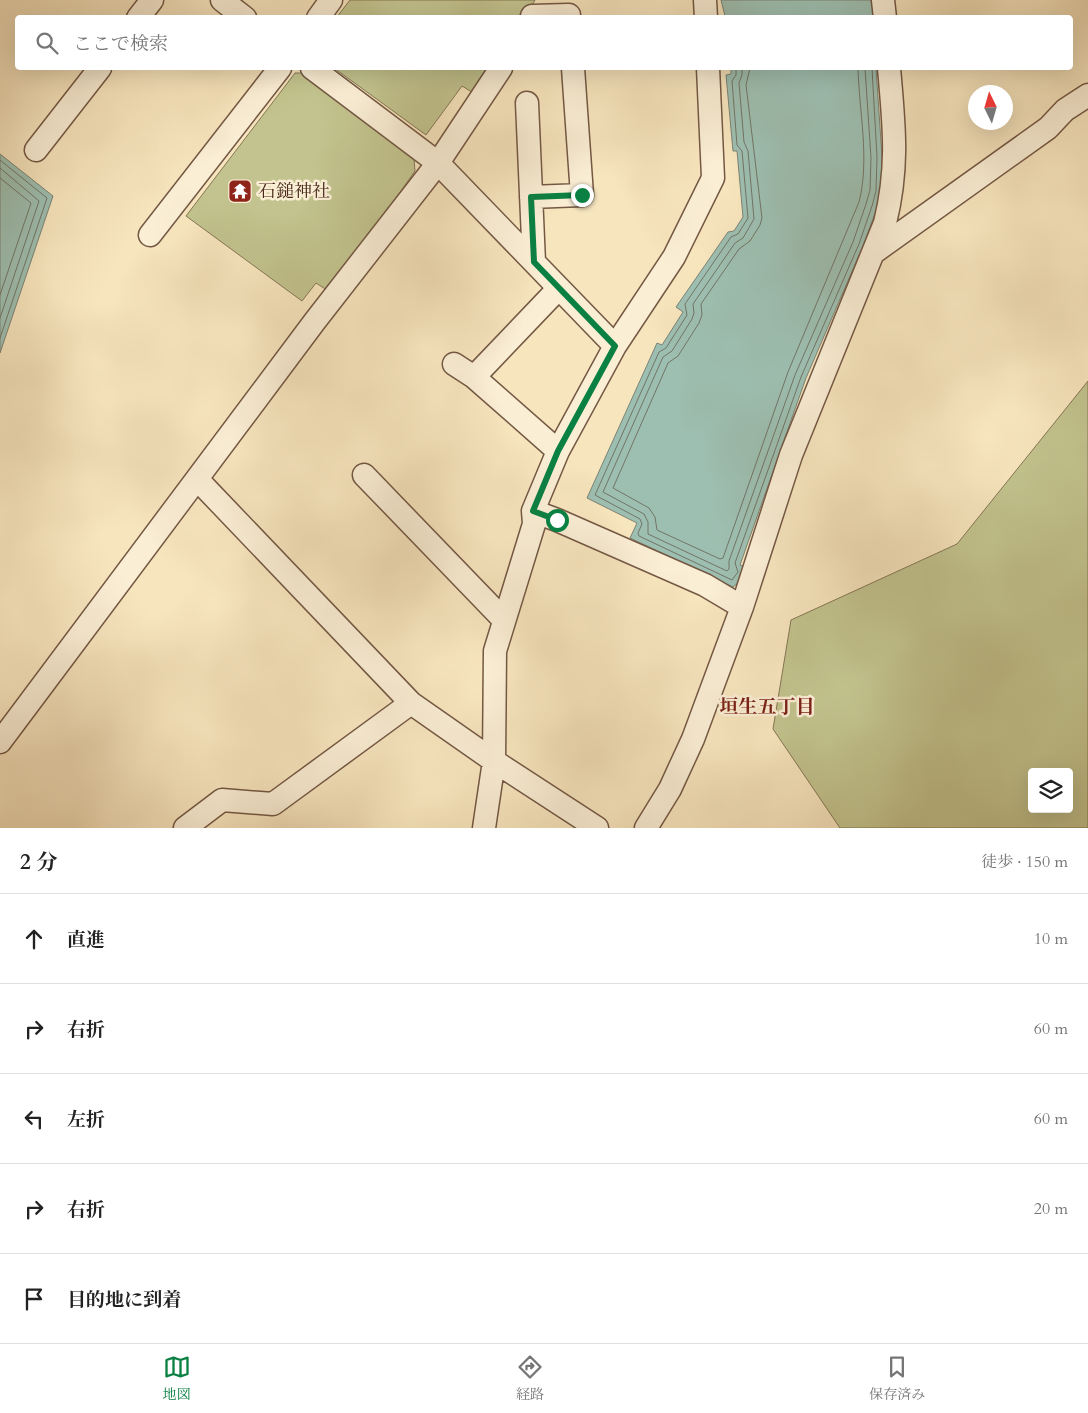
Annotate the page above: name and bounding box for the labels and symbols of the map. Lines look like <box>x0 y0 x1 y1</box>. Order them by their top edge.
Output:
north arrow <box>968 85 1013 130</box>
temple icon: 石鎚神社 <box>227 178 253 204</box>
place label: 石鎚神社 <box>258 179 330 204</box>
route end <box>571 184 594 207</box>
route start <box>546 509 569 532</box>
district label: 垣生五丁目 <box>719 694 815 720</box>

